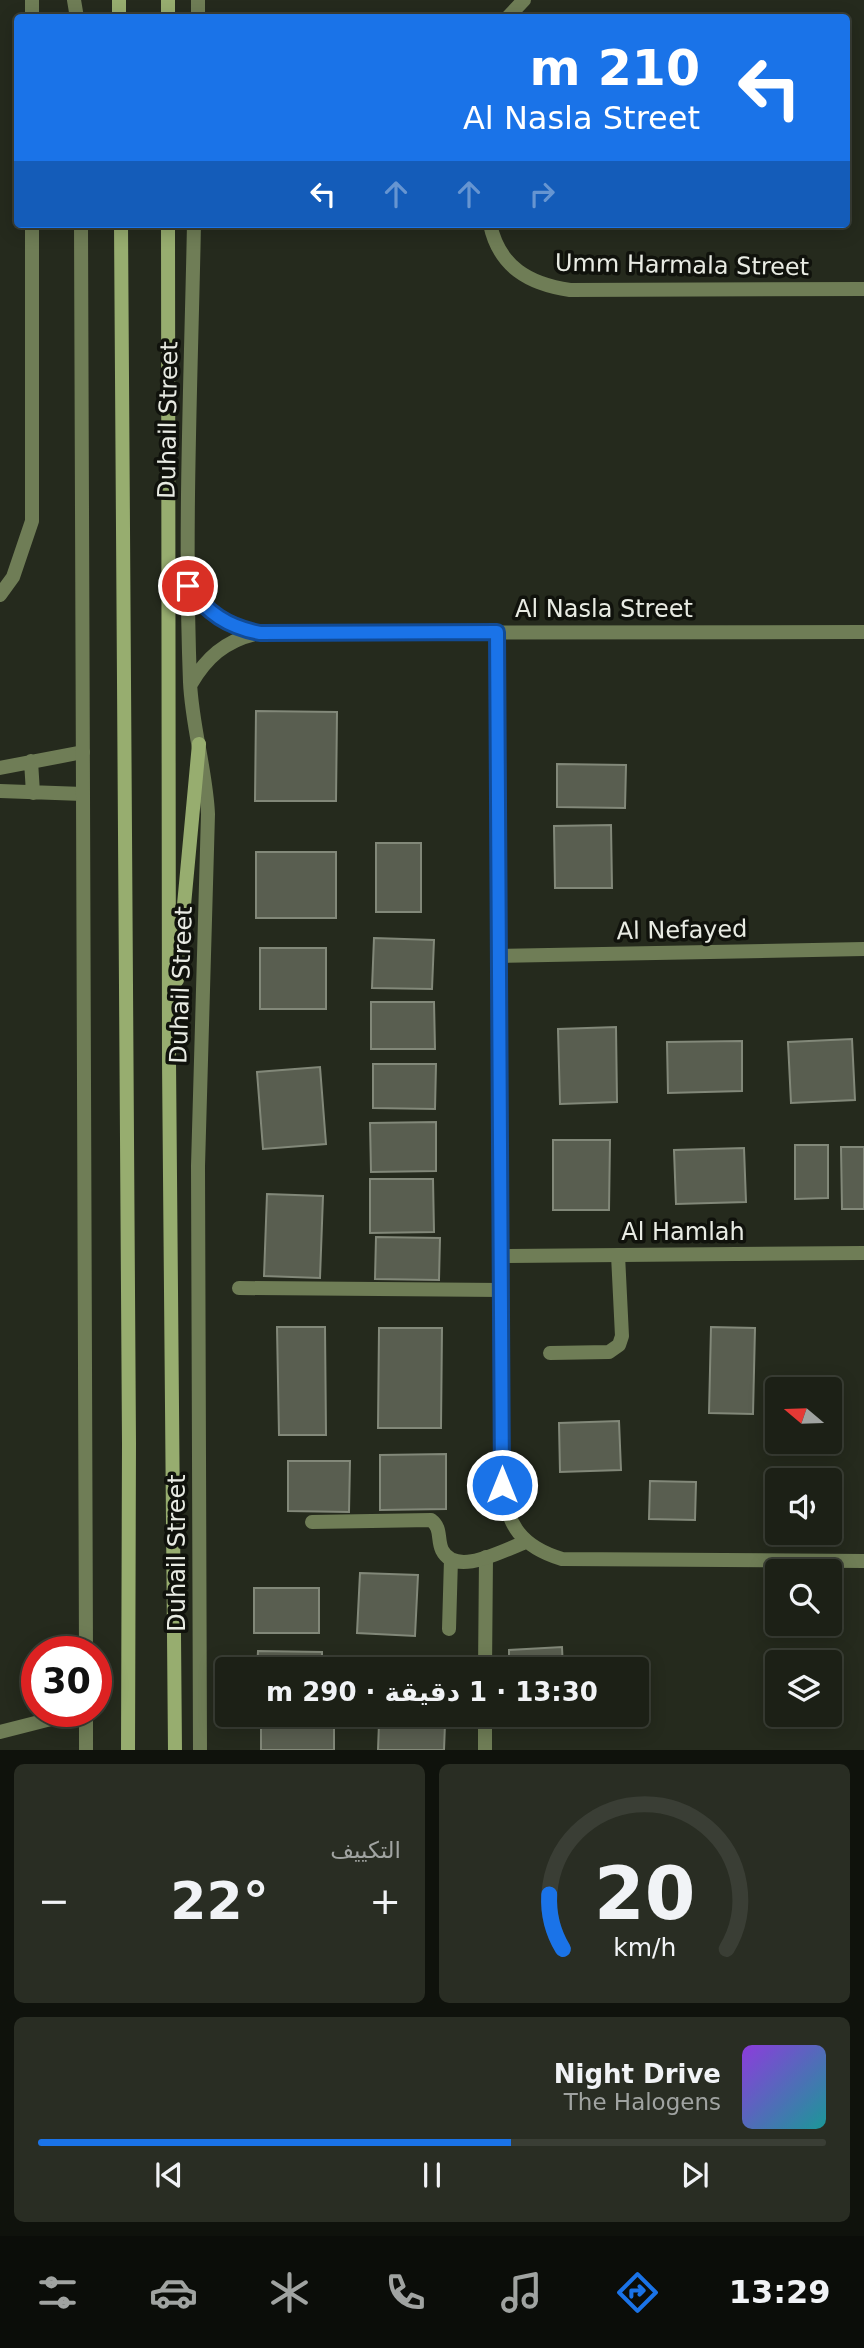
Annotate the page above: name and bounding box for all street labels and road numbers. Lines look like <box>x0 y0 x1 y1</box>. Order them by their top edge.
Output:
street label: Umm Harmala Street <box>555 249 809 281</box>
street label: Duhail Street <box>153 341 183 499</box>
street label: Al Nasla Street <box>515 595 693 623</box>
street label: Duhail Street <box>164 906 198 1064</box>
street label: Al Nefayed <box>616 915 748 945</box>
street label: Al Hamlah <box>621 1218 745 1246</box>
street label: Duhail Street <box>163 1474 191 1632</box>

